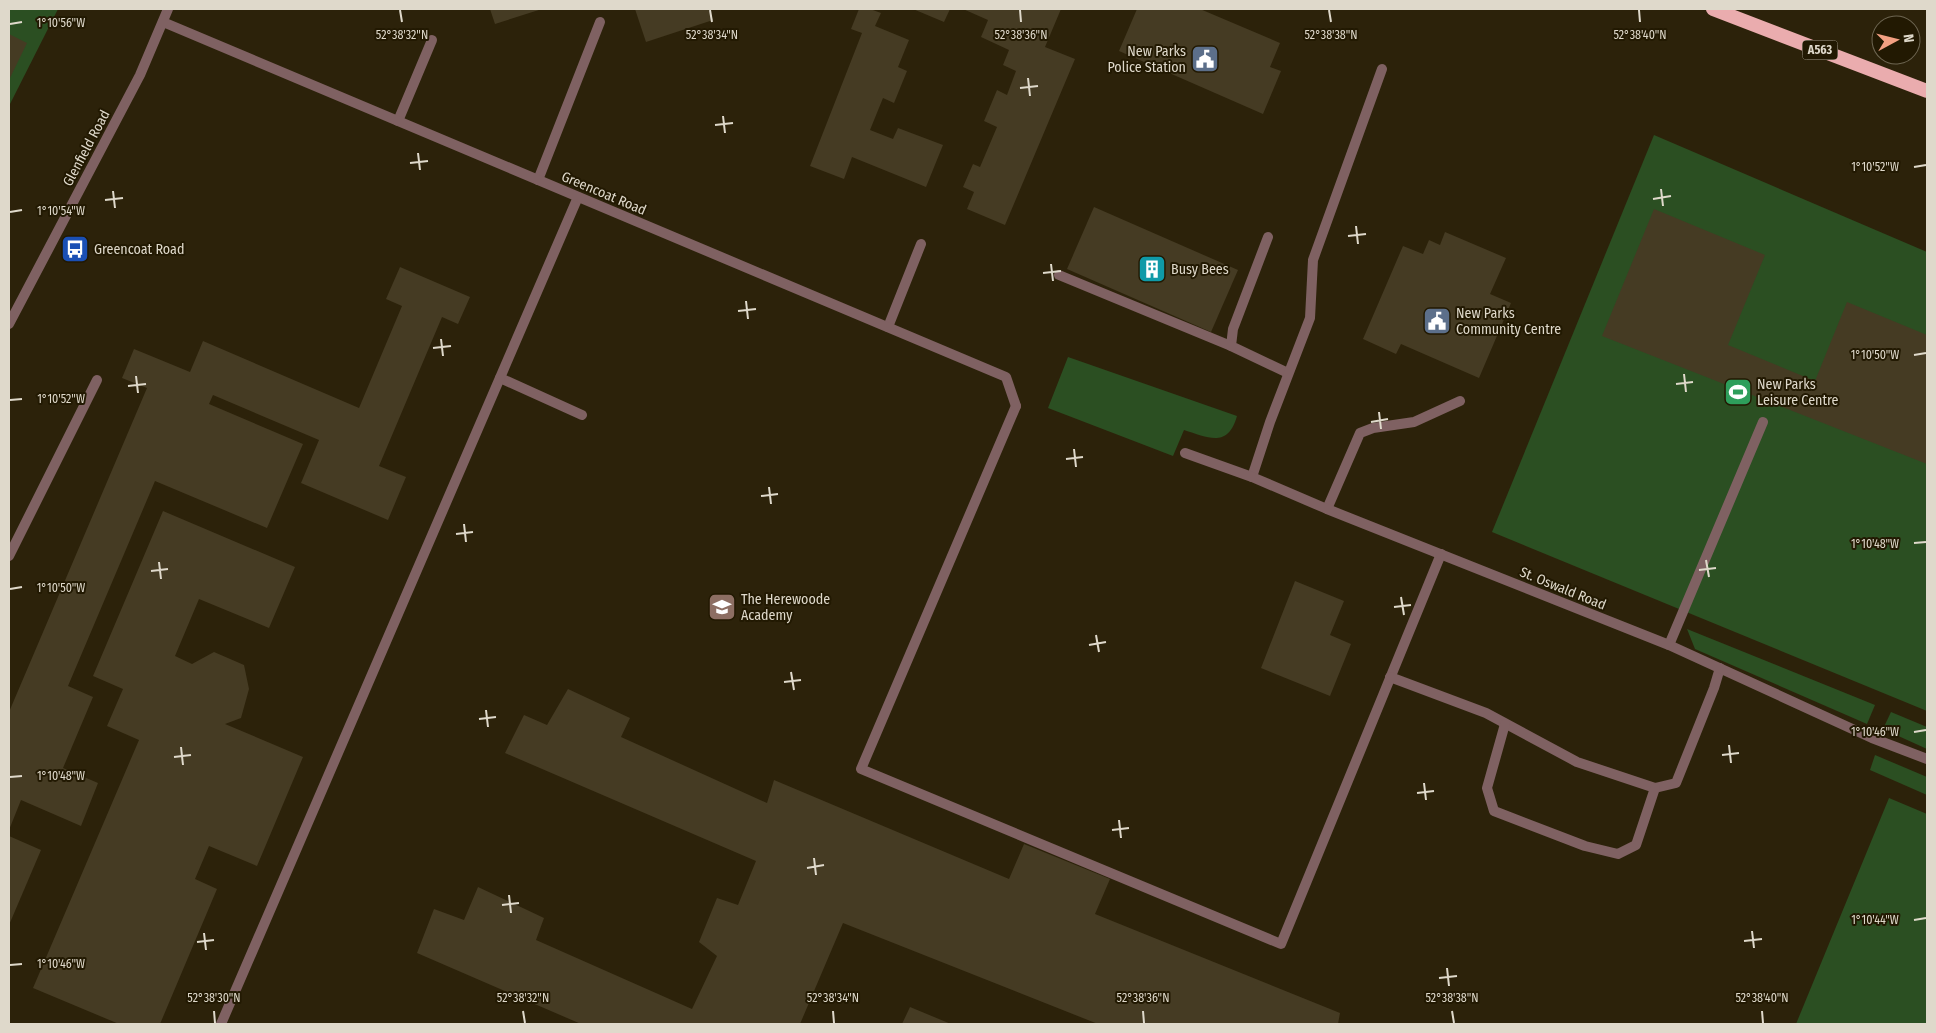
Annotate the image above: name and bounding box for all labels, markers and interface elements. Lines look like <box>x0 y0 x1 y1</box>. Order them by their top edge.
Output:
north arrow <box>1871 15 1921 65</box>
text: 1°10'56"W <box>37 16 85 30</box>
text: 52°38'32"N <box>376 28 428 42</box>
text: 52°38'34"N <box>686 28 738 42</box>
text: 52°38'36"N <box>995 28 1047 42</box>
text: 52°38'38"N <box>1304 28 1358 42</box>
text: 52°38'40"N <box>1613 28 1667 42</box>
text: N <box>1899 33 1917 44</box>
road number: A563 <box>1802 40 1838 60</box>
place label: New Parks Police Station <box>1107 43 1186 76</box>
public building icon: New Parks Police Station <box>1190 44 1220 74</box>
street label: Glenfield Road <box>59 107 114 189</box>
text: 1°10'52"W <box>1851 160 1899 174</box>
street label: Greencoat Road <box>559 168 649 219</box>
text: 1°10'54"W <box>37 204 85 218</box>
bus stop icon: Greencoat Road <box>60 234 90 264</box>
place label: Greencoat Road <box>94 241 184 258</box>
building icon: Busy Bees <box>1137 254 1167 284</box>
place label: Busy Bees <box>1171 261 1229 278</box>
place label: New Parks Community Centre <box>1456 305 1561 338</box>
public building icon: New Parks Community Centre <box>1422 306 1452 336</box>
text: 1°10'50"W <box>1851 348 1899 362</box>
place label: New Parks Leisure Centre <box>1757 376 1839 409</box>
sports icon: New Parks Leisure Centre <box>1723 377 1753 407</box>
text: 1°10'52"W <box>37 392 85 406</box>
text: 1°10'48"W <box>1851 537 1899 551</box>
street label: St. Oswald Road <box>1517 563 1608 614</box>
text: 1°10'50"W <box>37 581 85 595</box>
place label: The Herewoode Academy <box>741 591 830 624</box>
school or university icon: The Herewoode Academy <box>707 592 737 622</box>
text: 1°10'46"W <box>1851 725 1899 739</box>
text: 1°10'48"W <box>37 769 85 783</box>
text: 1°10'44"W <box>1851 913 1899 927</box>
text: 1°10'46"W <box>37 957 85 971</box>
text: 52°38'30"N <box>187 991 241 1005</box>
text: 52°38'32"N <box>497 991 549 1005</box>
text: 52°38'34"N <box>807 991 859 1005</box>
text: 52°38'36"N <box>1117 991 1169 1005</box>
text: 52°38'38"N <box>1425 991 1479 1005</box>
text: 52°38'40"N <box>1735 991 1789 1005</box>

